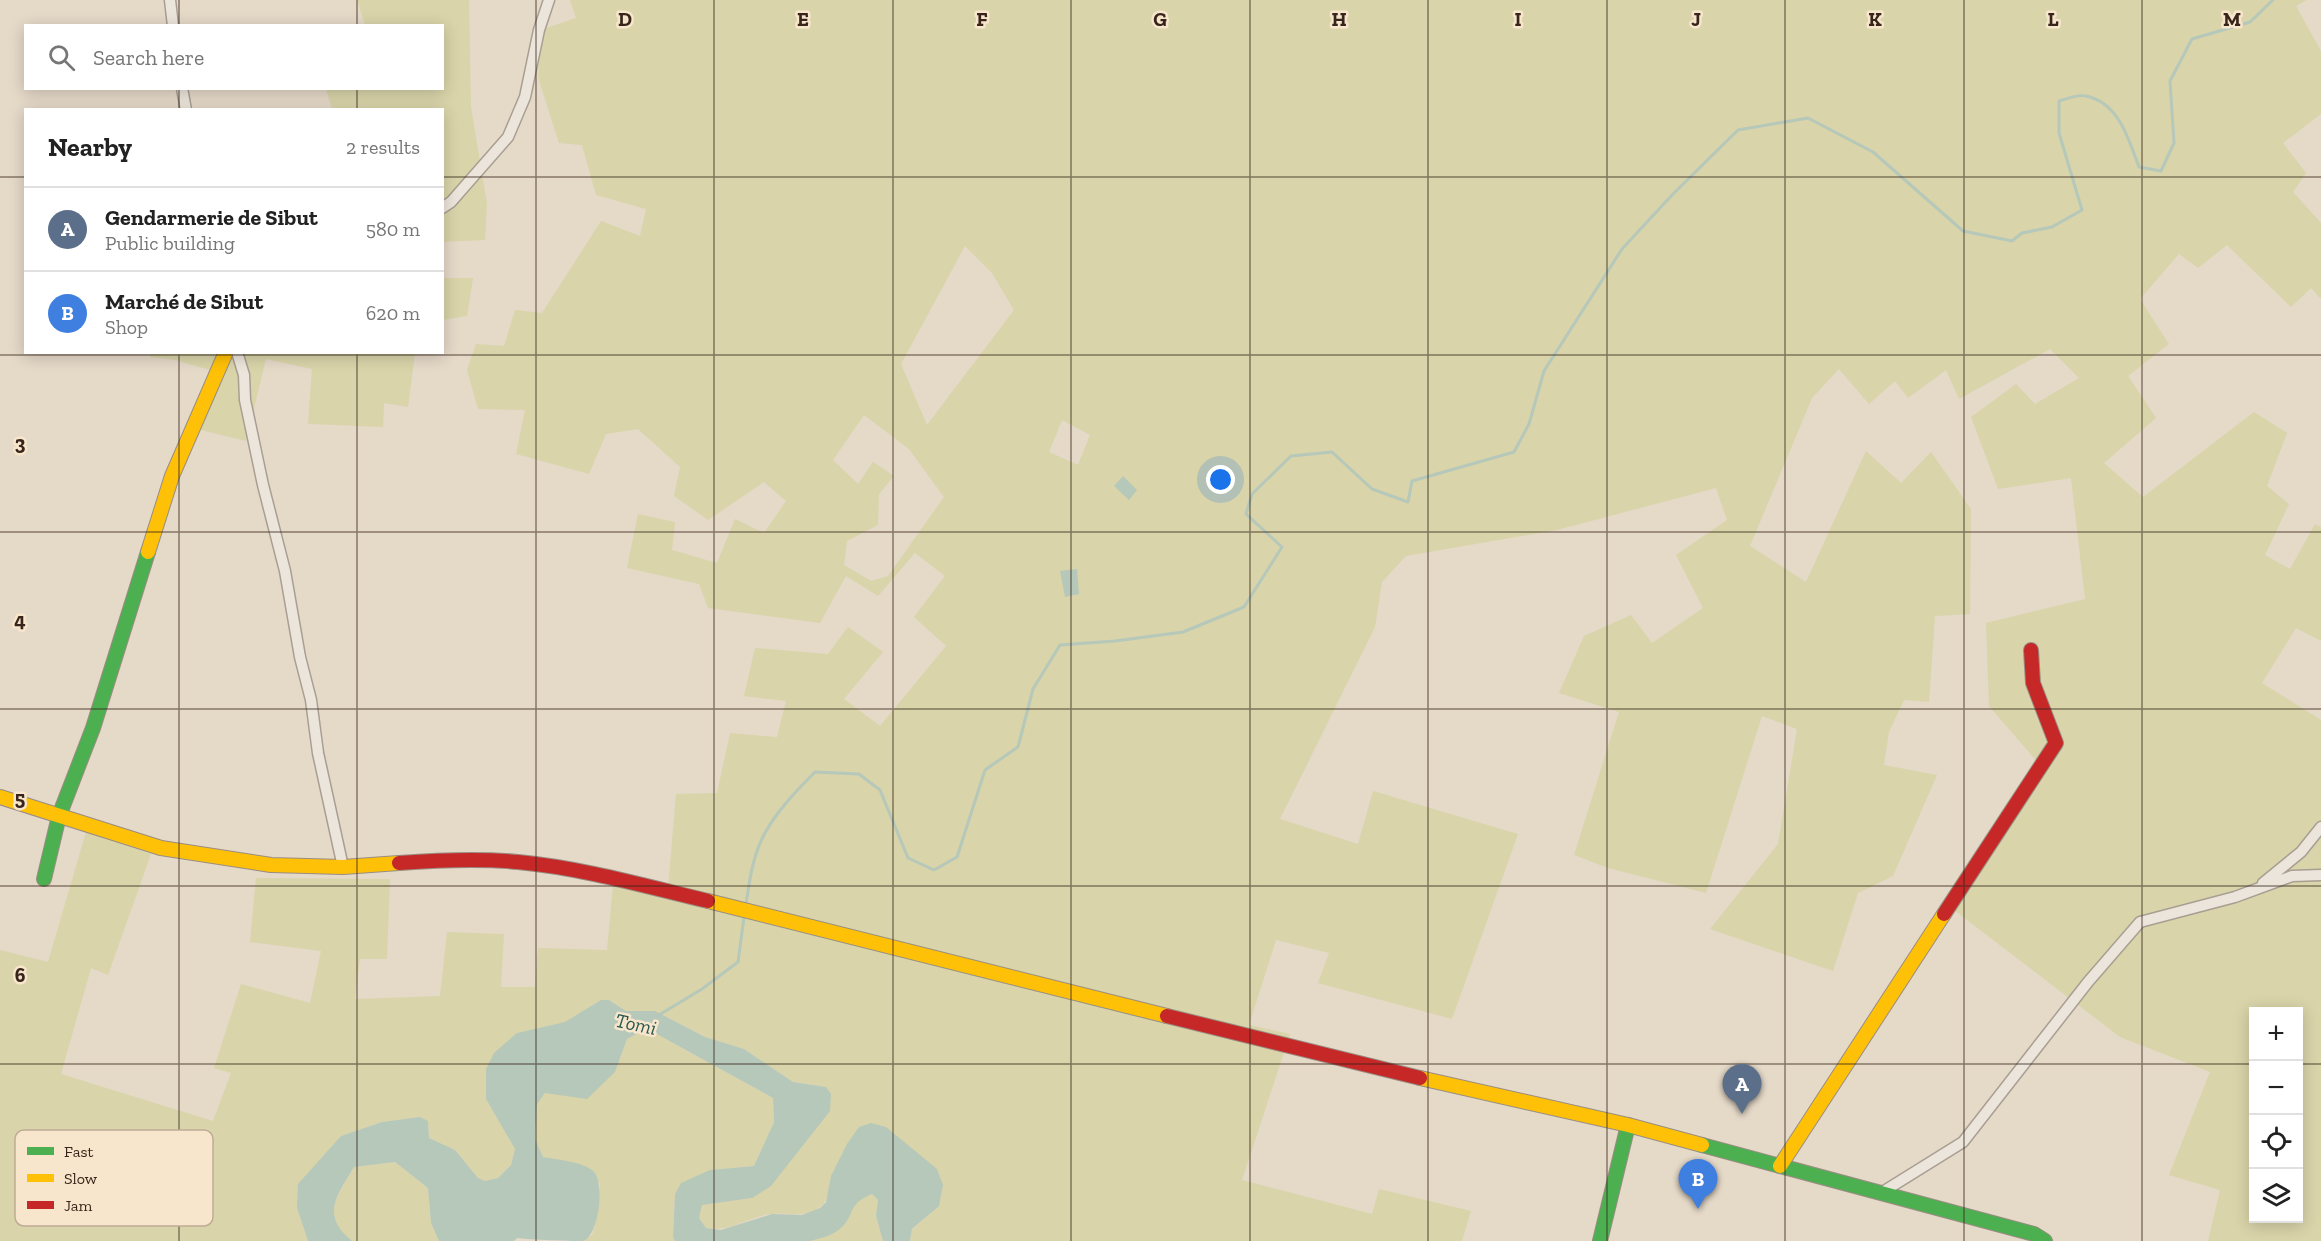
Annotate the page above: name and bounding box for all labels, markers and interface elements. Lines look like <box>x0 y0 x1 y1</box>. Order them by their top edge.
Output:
text: D <box>618 7 632 31</box>
text: E <box>797 7 809 31</box>
text: F <box>976 7 988 31</box>
text: G <box>1153 7 1167 31</box>
text: H <box>1331 7 1347 31</box>
text: I <box>1514 7 1522 31</box>
text: J <box>1691 7 1701 31</box>
text: K <box>1868 7 1882 31</box>
text: L <box>2047 7 2059 31</box>
text: M <box>2223 7 2241 31</box>
search box <box>24 24 444 90</box>
icon: search <box>45 41 78 74</box>
text: Search here <box>93 44 204 71</box>
text: Nearby <box>48 131 132 163</box>
text: 2 results <box>346 135 420 159</box>
text: Gendarmerie de Sibut <box>105 204 318 231</box>
text: A <box>61 217 74 241</box>
text: 580 m <box>366 217 420 241</box>
text: Public building <box>105 231 235 255</box>
text: Marché de Sibut <box>105 288 263 315</box>
text: B <box>61 301 74 325</box>
text: 620 m <box>366 301 420 325</box>
text: Shop <box>105 315 148 339</box>
text: 3 <box>15 431 26 455</box>
your location <box>1206 465 1235 494</box>
text: 4 <box>14 608 26 632</box>
text: 5 <box>15 786 25 810</box>
text: 6 <box>15 963 26 987</box>
map controls <box>2249 1007 2303 1223</box>
button: + <box>2249 1007 2303 1061</box>
water label: Tomi <box>613 1008 659 1040</box>
button: − <box>2249 1061 2303 1115</box>
pin: A <box>1722 1064 1762 1114</box>
button: locate <box>2249 1115 2303 1169</box>
legend <box>15 1130 213 1226</box>
text: Fast <box>64 1142 93 1161</box>
pin: B <box>1678 1160 1718 1209</box>
text: Slow <box>64 1169 98 1188</box>
button: layers <box>2249 1169 2303 1223</box>
text: Jam <box>64 1196 93 1215</box>

